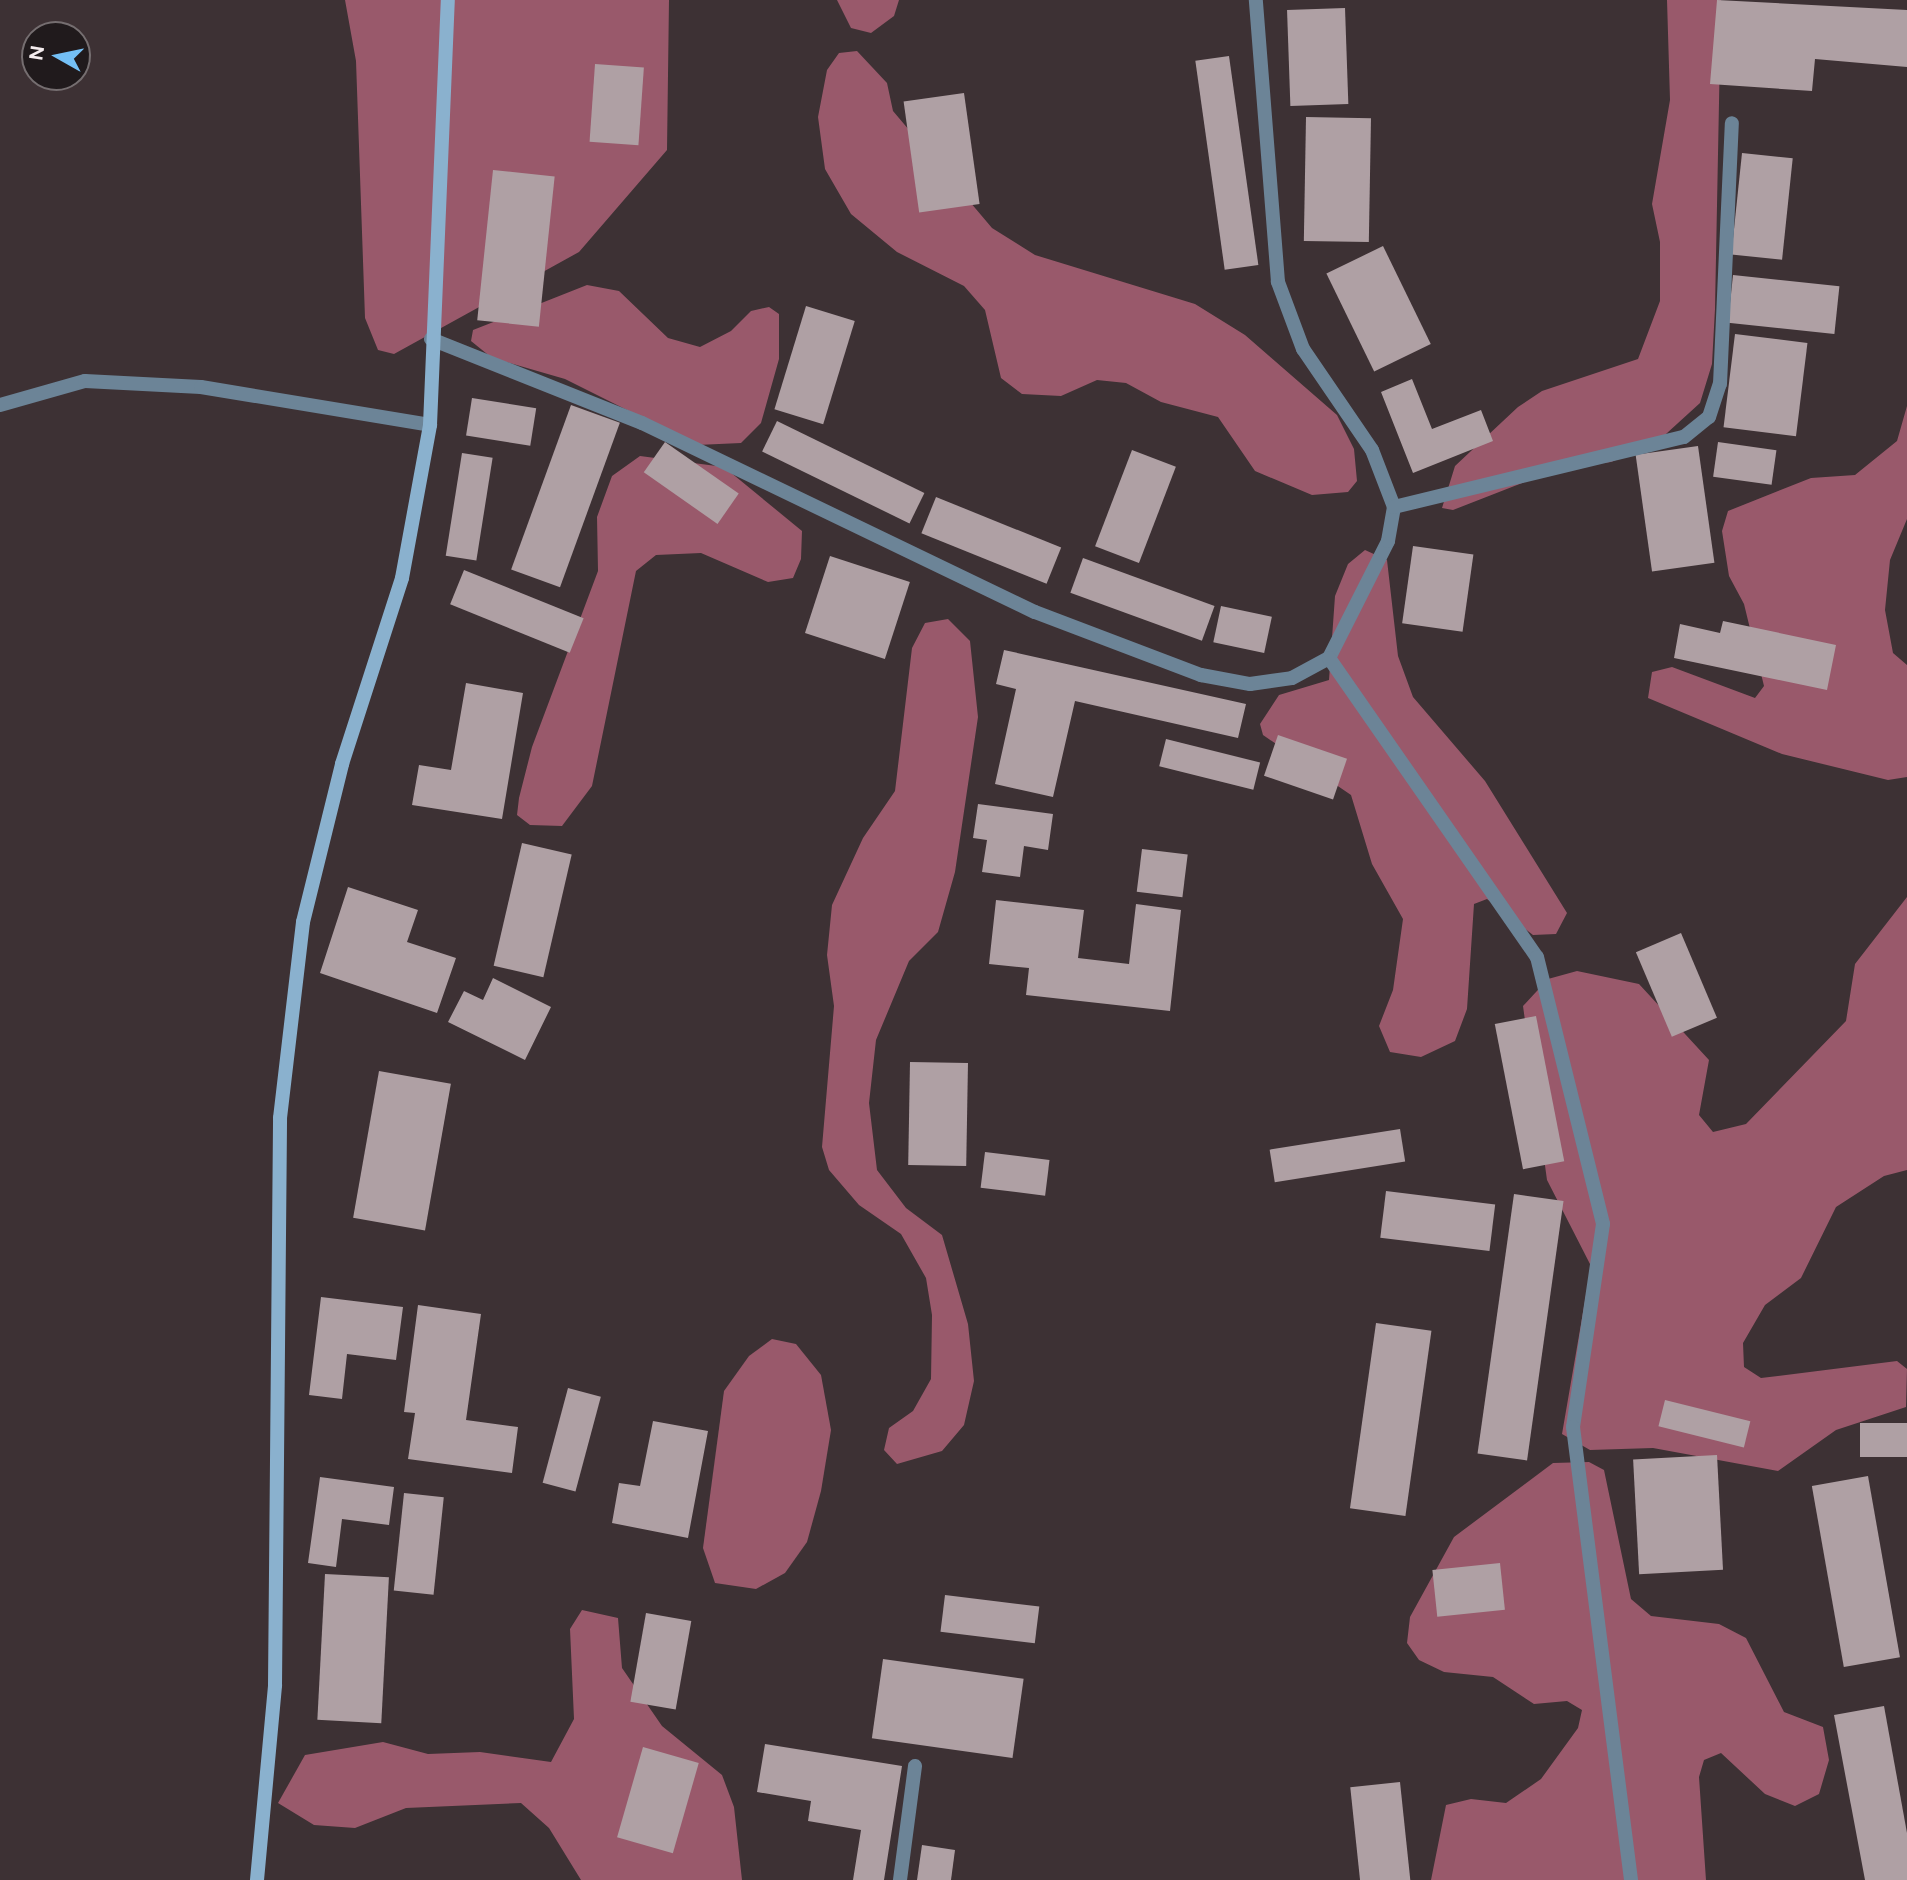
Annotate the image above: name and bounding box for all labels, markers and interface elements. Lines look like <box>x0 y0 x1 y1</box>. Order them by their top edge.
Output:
north arrow <box>21 21 91 91</box>
text: N <box>24 44 49 62</box>

